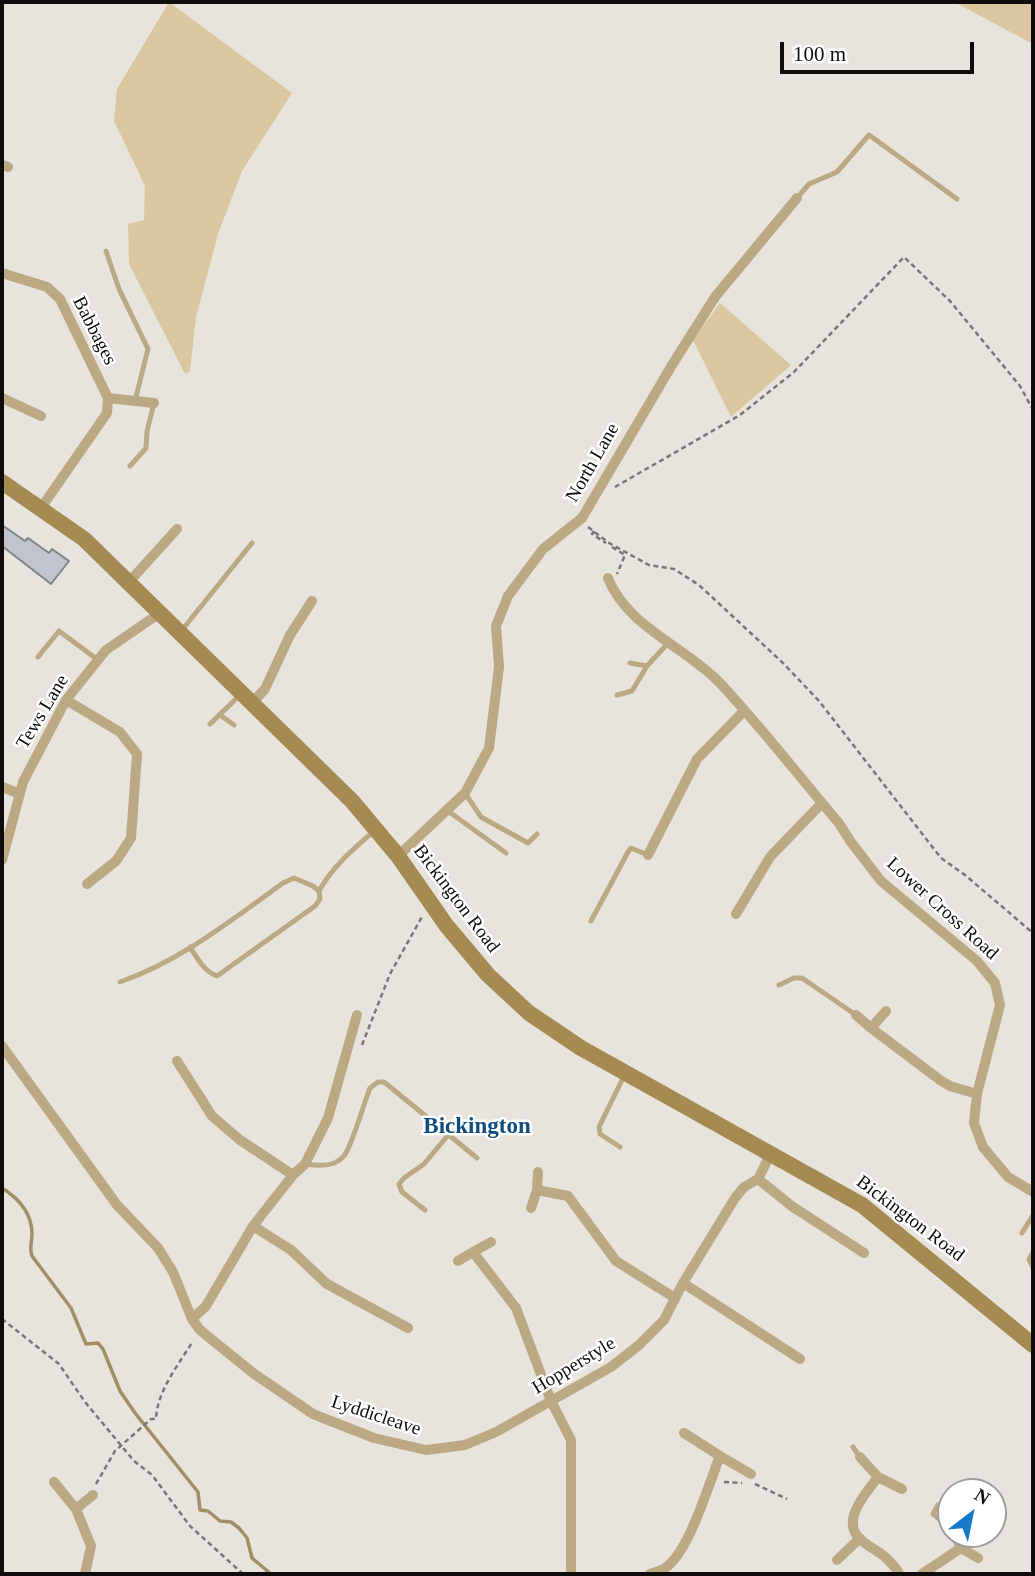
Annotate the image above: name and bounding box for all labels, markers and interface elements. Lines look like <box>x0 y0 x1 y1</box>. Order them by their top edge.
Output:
scale bar <box>783 28 977 72</box>
text: 100 m <box>793 42 846 66</box>
street label: Babbages <box>67 293 121 369</box>
street label: North Lane <box>561 420 625 506</box>
street label: Tews Lane <box>12 671 74 753</box>
street label: Bickington Road <box>408 841 504 957</box>
street label: Lower Cross Road <box>881 853 1003 965</box>
district label: Bickington <box>423 1113 531 1141</box>
street label: Bickington Road <box>852 1171 968 1267</box>
street label: Hopperstyle <box>528 1332 620 1400</box>
street label: Lyddicleave <box>328 1391 424 1441</box>
north arrow <box>937 1478 1007 1548</box>
text: N <box>971 1484 994 1509</box>

